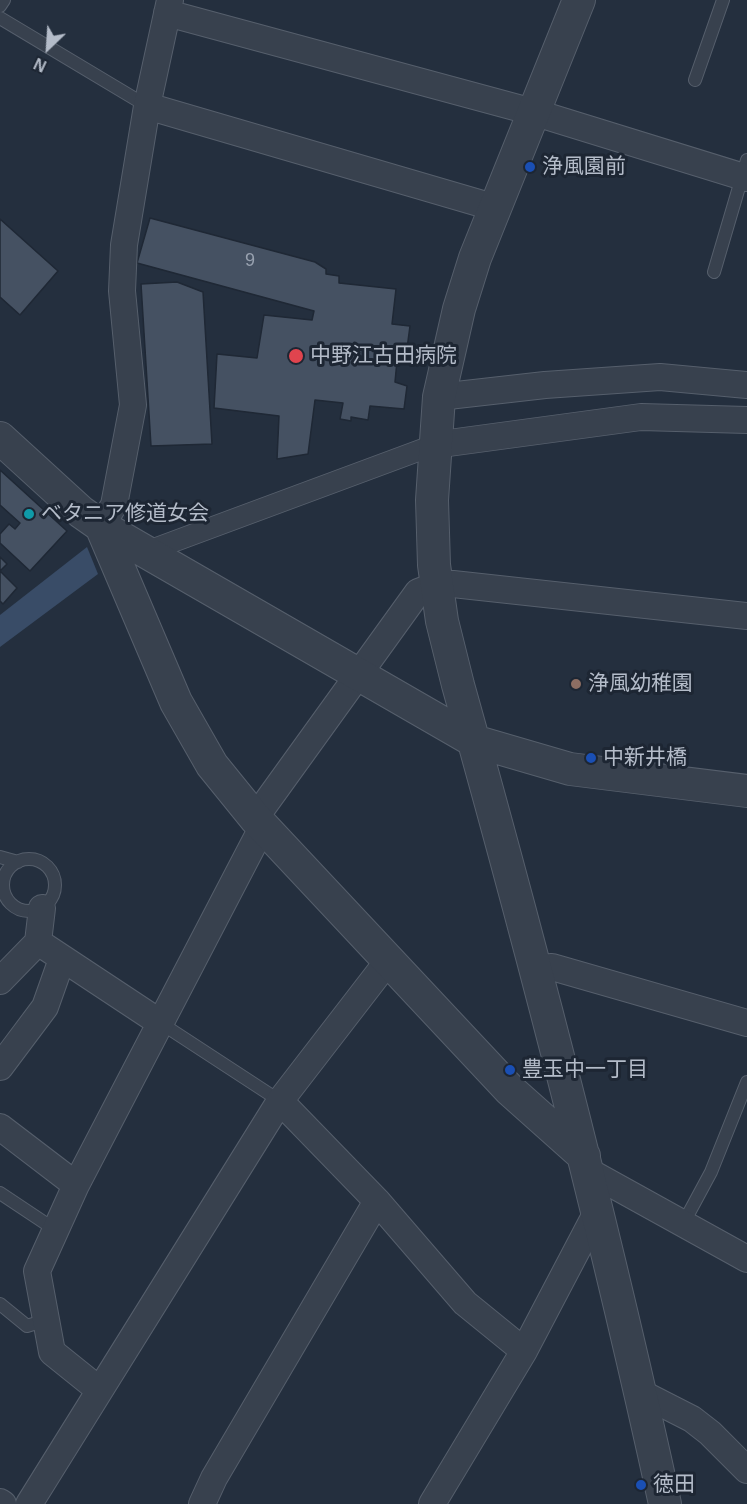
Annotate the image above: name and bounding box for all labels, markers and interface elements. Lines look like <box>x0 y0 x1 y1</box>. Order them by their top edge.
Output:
north arrow <box>18 18 78 78</box>
text: N <box>31 55 49 75</box>
place label: 浄風園前 <box>542 154 626 180</box>
marker: 浄風園前 <box>523 160 537 174</box>
house number: 9 <box>245 250 255 272</box>
place label: 中野江古田病院 <box>310 343 457 369</box>
marker: 中野江古田病院 <box>287 347 305 365</box>
place label: ベタニア修道女会 <box>41 501 209 527</box>
marker: ベタニア修道女会 <box>22 507 36 521</box>
place label: 浄風幼稚園 <box>588 671 693 697</box>
marker: 浄風幼稚園 <box>569 677 583 691</box>
place label: 中新井橋 <box>603 745 687 771</box>
marker: 中新井橋 <box>584 751 598 765</box>
place label: 豊玉中一丁目 <box>522 1057 648 1083</box>
marker: 豊玉中一丁目 <box>503 1063 517 1077</box>
place label: 徳田 <box>653 1472 695 1498</box>
marker: 徳田 <box>634 1478 648 1492</box>

